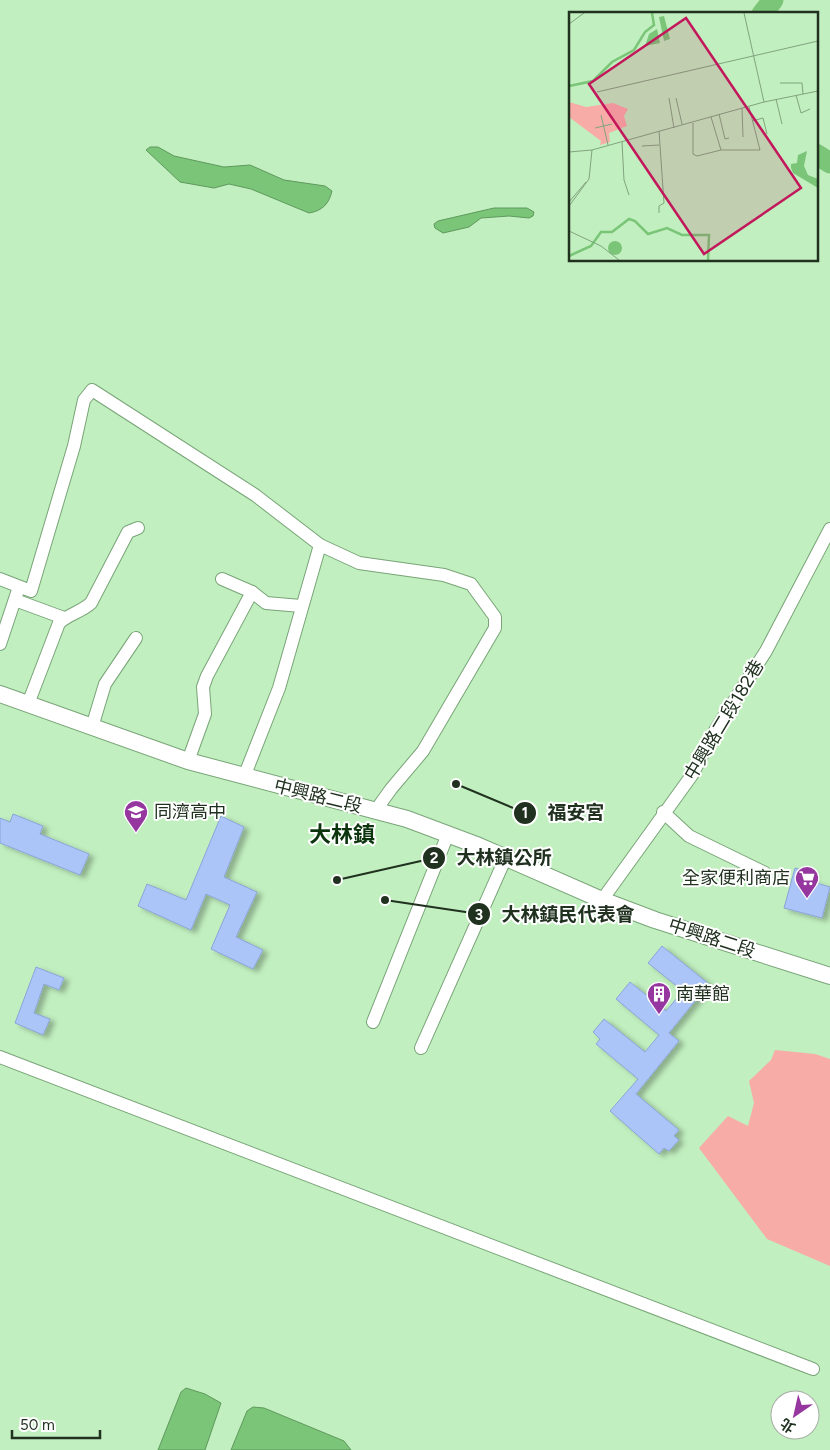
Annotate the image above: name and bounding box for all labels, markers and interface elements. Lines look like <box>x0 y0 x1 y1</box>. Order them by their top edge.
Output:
inset map <box>569 12 818 261</box>
street label: 中興路二段182巷 <box>679 656 769 784</box>
street label: 中興路二段 <box>272 774 364 818</box>
callout: 福安宮 <box>513 796 615 830</box>
school or university icon: 同濟高中 <box>123 799 149 833</box>
place label: 同濟高中 <box>154 801 226 823</box>
text: 福安宮 <box>547 801 605 824</box>
text: 1 <box>522 804 528 822</box>
district label: 大林鎮 <box>309 821 375 848</box>
callout: 大林鎮公所 <box>421 841 561 875</box>
text: 大林鎮公所 <box>456 846 552 869</box>
text: 2 <box>430 849 439 867</box>
supermarket icon: 全家便利商店 <box>794 865 820 899</box>
place label: 全家便利商店 <box>682 867 790 889</box>
callout: 大林鎮民代表會 <box>467 897 645 931</box>
text: 大林鎮民代表會 <box>501 903 635 926</box>
text: 3 <box>475 906 483 924</box>
street label: 中興路二段 <box>666 914 758 962</box>
building icon: 南華館 <box>646 981 672 1015</box>
place label: 南華館 <box>676 983 730 1005</box>
north arrow <box>770 1390 820 1440</box>
scale bar <box>12 1408 100 1440</box>
text: 北 <box>777 1414 799 1436</box>
text: 50 m <box>20 1416 55 1434</box>

